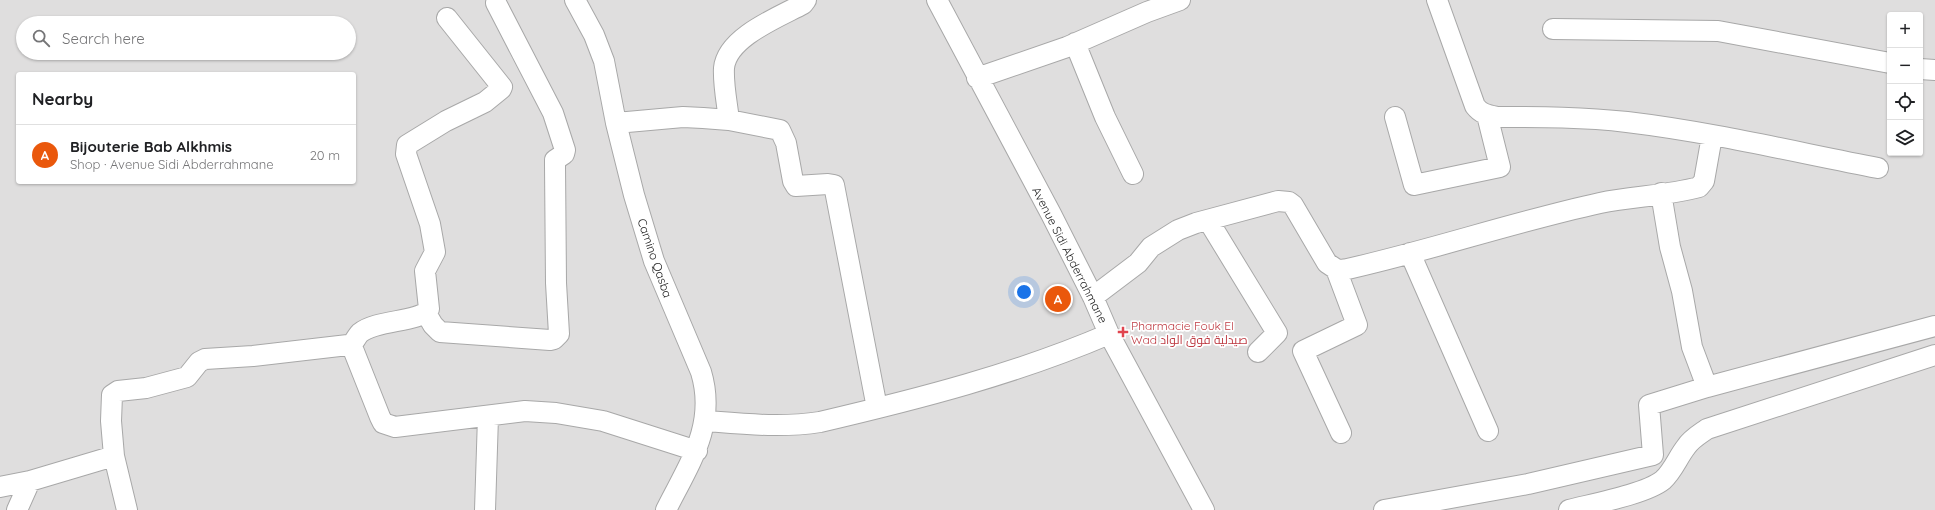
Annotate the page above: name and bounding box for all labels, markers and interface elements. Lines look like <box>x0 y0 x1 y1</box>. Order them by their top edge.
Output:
map controls <box>1887 12 1923 156</box>
button: + <box>1887 12 1923 48</box>
search box <box>16 16 356 60</box>
icon: search <box>30 27 52 49</box>
text: Search here <box>62 29 145 48</box>
button: − <box>1887 48 1923 84</box>
button: locate <box>1887 84 1923 120</box>
text: Nearby <box>32 88 93 109</box>
button: layers <box>1887 120 1923 156</box>
text: Bijouterie Bab Alkhmis <box>70 137 232 156</box>
text: A <box>41 147 49 163</box>
text: 20 m <box>310 147 340 163</box>
text: Shop · Avenue Sidi Abderrahmane <box>70 156 274 172</box>
street label: Avenue Sidi Abderrahmane <box>1029 184 1111 326</box>
street label: Camino Qasba <box>634 216 676 300</box>
your location <box>1014 282 1034 302</box>
pin: A <box>1045 284 1071 314</box>
place label: Pharmacie Fouk El Wad صيدلية فوق الواد <box>1131 318 1247 347</box>
marker: Pharmacie Fouk El Wad صيدلية فوق الواد <box>1118 327 1128 337</box>

